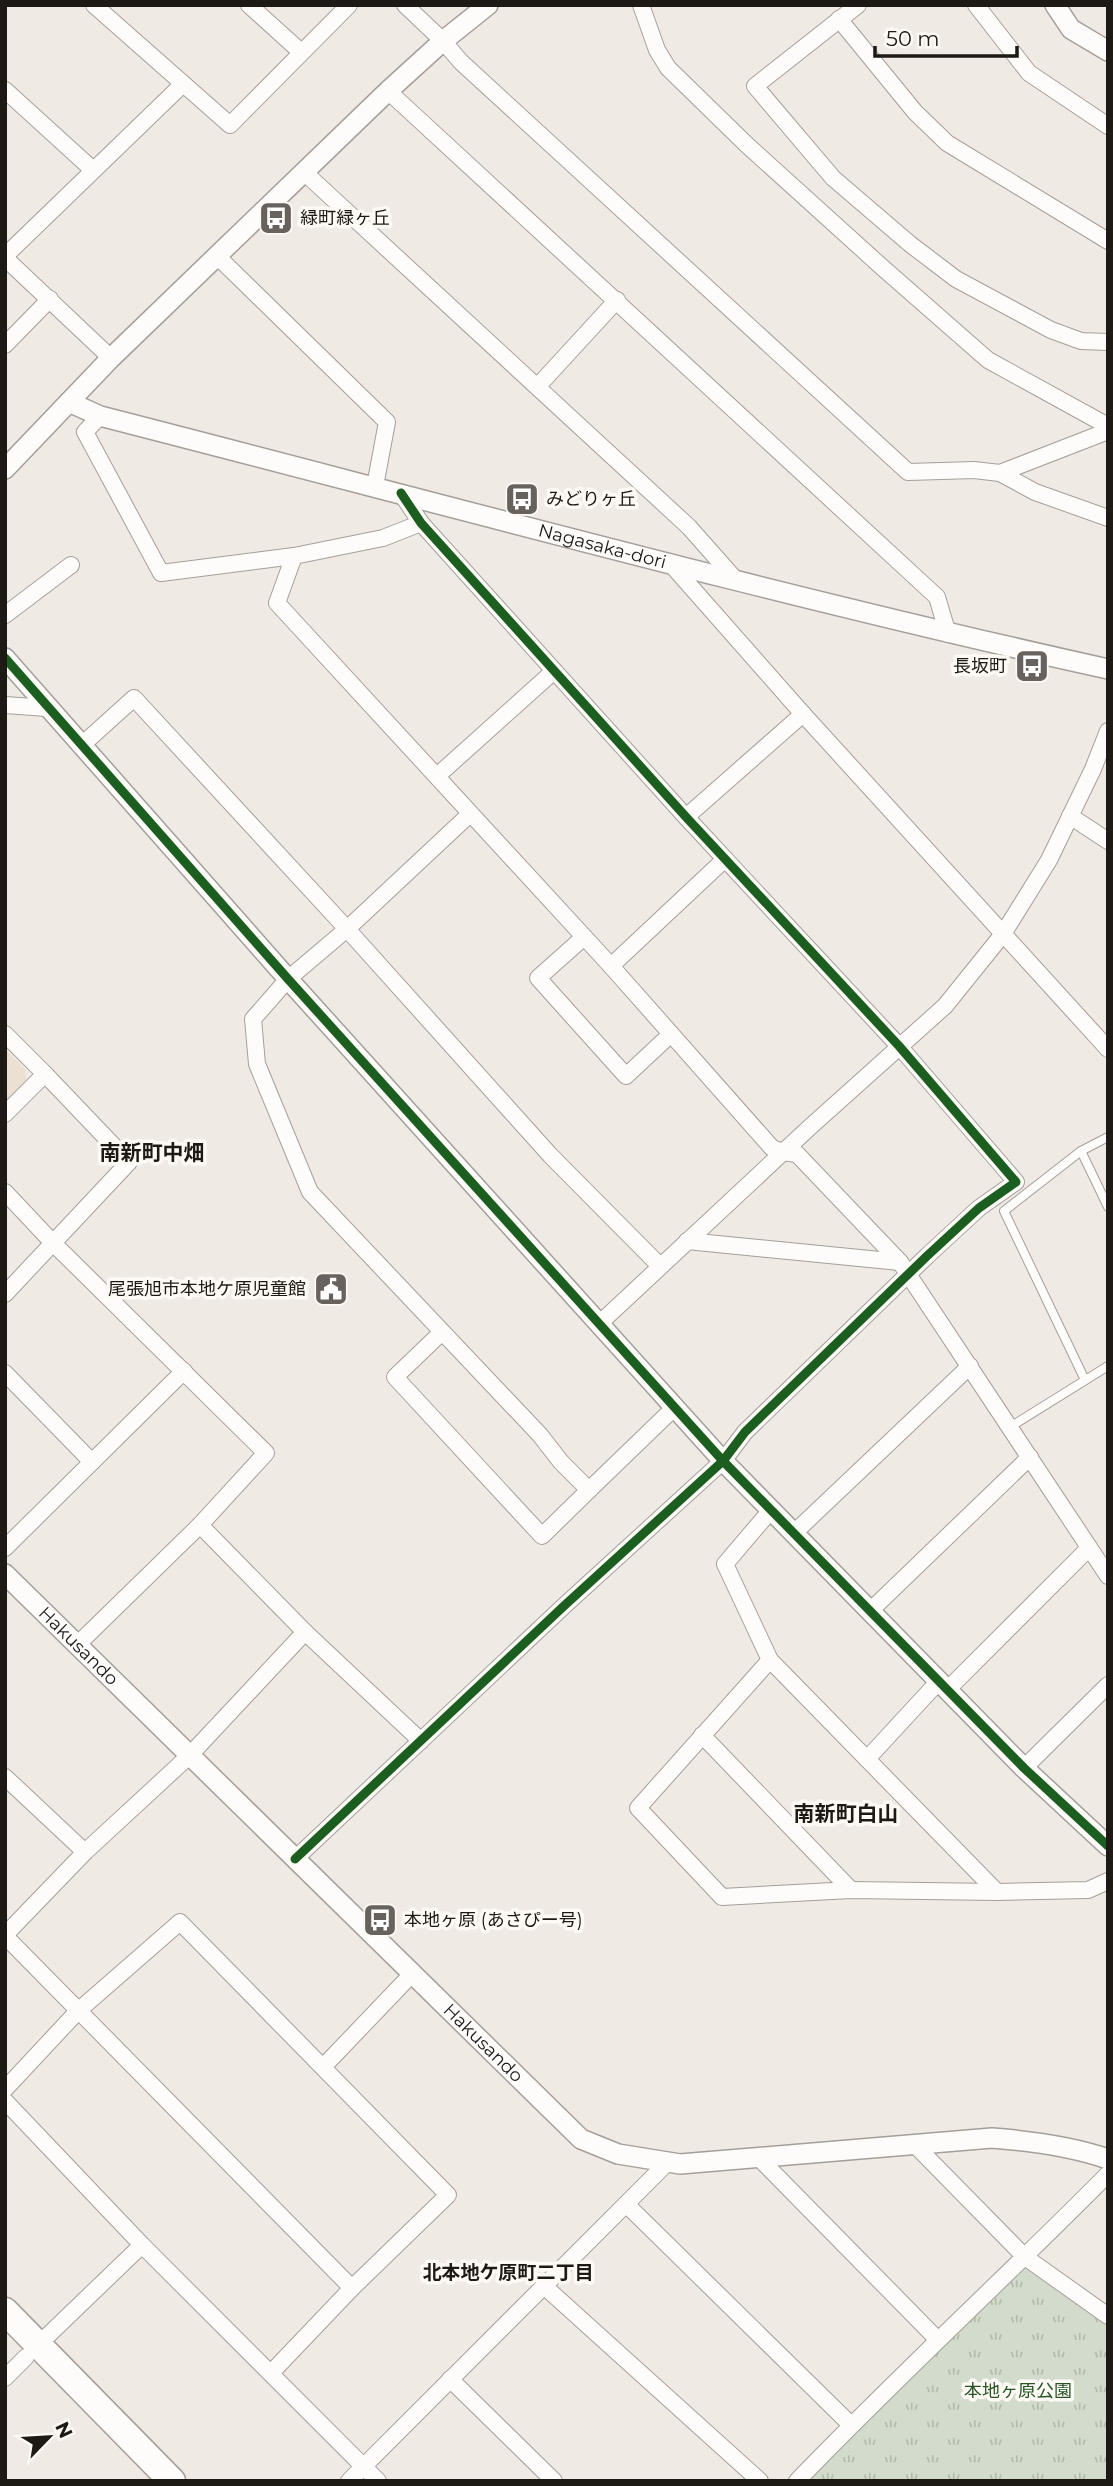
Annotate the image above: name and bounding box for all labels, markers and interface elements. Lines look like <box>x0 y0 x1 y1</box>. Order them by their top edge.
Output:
scale bar <box>875 14 1017 58</box>
text: 50 m <box>886 26 940 51</box>
bus stop icon: 緑町緑ヶ丘 <box>257 199 295 237</box>
place label: 緑町緑ヶ丘 <box>300 207 390 229</box>
bus stop icon: みどりヶ丘 <box>503 480 541 518</box>
place label: みどりヶ丘 <box>546 488 636 510</box>
street label: Nagasaka-dori <box>536 519 669 573</box>
bus stop icon: 長坂町 <box>1013 647 1051 685</box>
place label: 長坂町 <box>953 655 1007 677</box>
district label: 南新町中畑 <box>100 1140 205 1165</box>
public building icon: 尾張旭市本地ケ原児童館 <box>312 1270 350 1308</box>
place label: 尾張旭市本地ケ原児童館 <box>108 1278 306 1300</box>
street label: Hakusando <box>34 1602 123 1690</box>
district label: 南新町白山 <box>794 1801 899 1826</box>
bus stop icon: 本地ヶ原 (あさぴー号) <box>361 1901 399 1939</box>
place label: 本地ヶ原 (あさぴー号) <box>404 1909 583 1931</box>
street label: Hakusando <box>439 1999 528 2087</box>
district label: 北本地ケ原町二丁目 <box>422 2261 594 2284</box>
park label: 本地ヶ原公園 <box>964 2380 1072 2402</box>
north arrow <box>14 2402 84 2472</box>
text: N <box>50 2418 78 2442</box>

